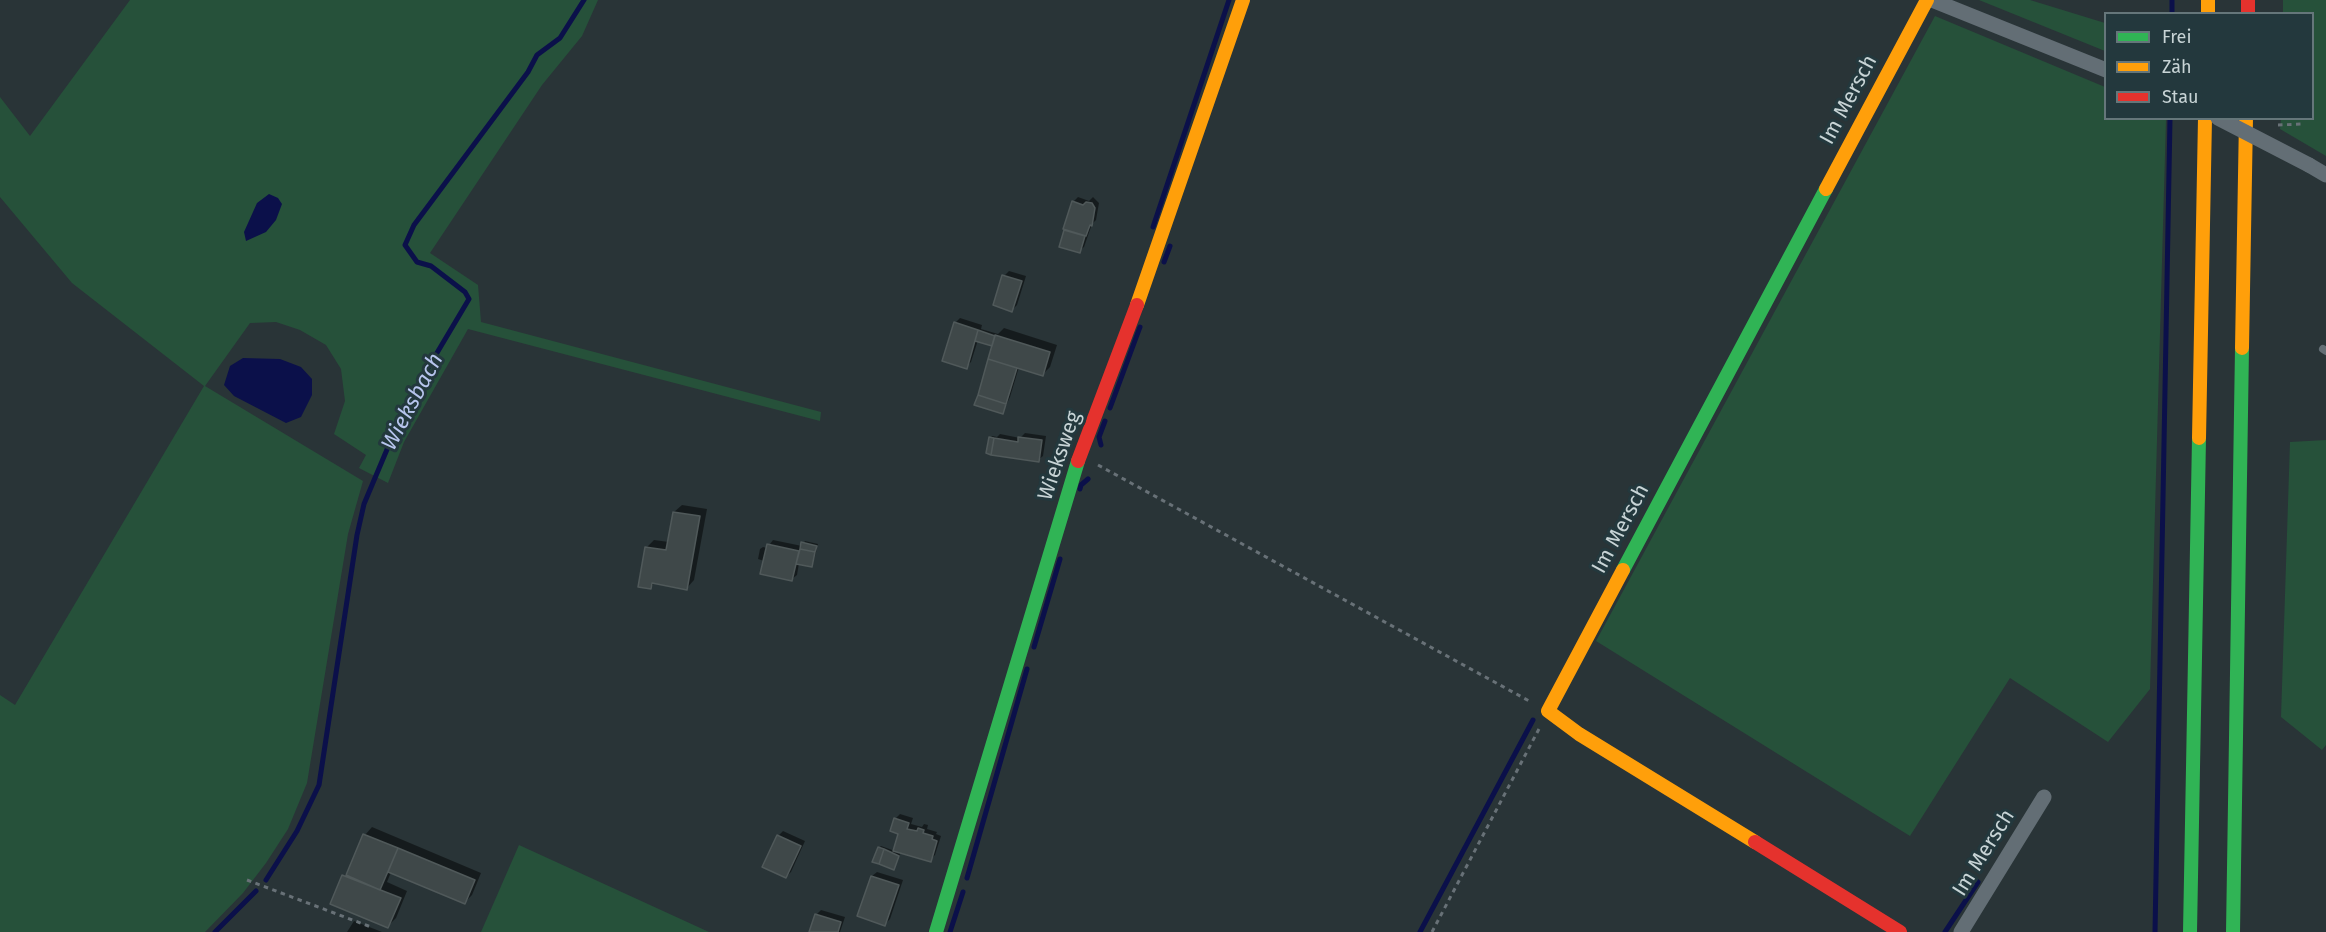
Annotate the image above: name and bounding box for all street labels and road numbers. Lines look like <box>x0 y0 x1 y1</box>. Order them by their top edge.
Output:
street label: Im Mersch <box>1815 51 1883 149</box>
street label: Wieksweg <box>1033 408 1087 504</box>
street label: Im Mersch <box>1587 480 1655 578</box>
street label: Im Mersch <box>1947 805 2021 901</box>

